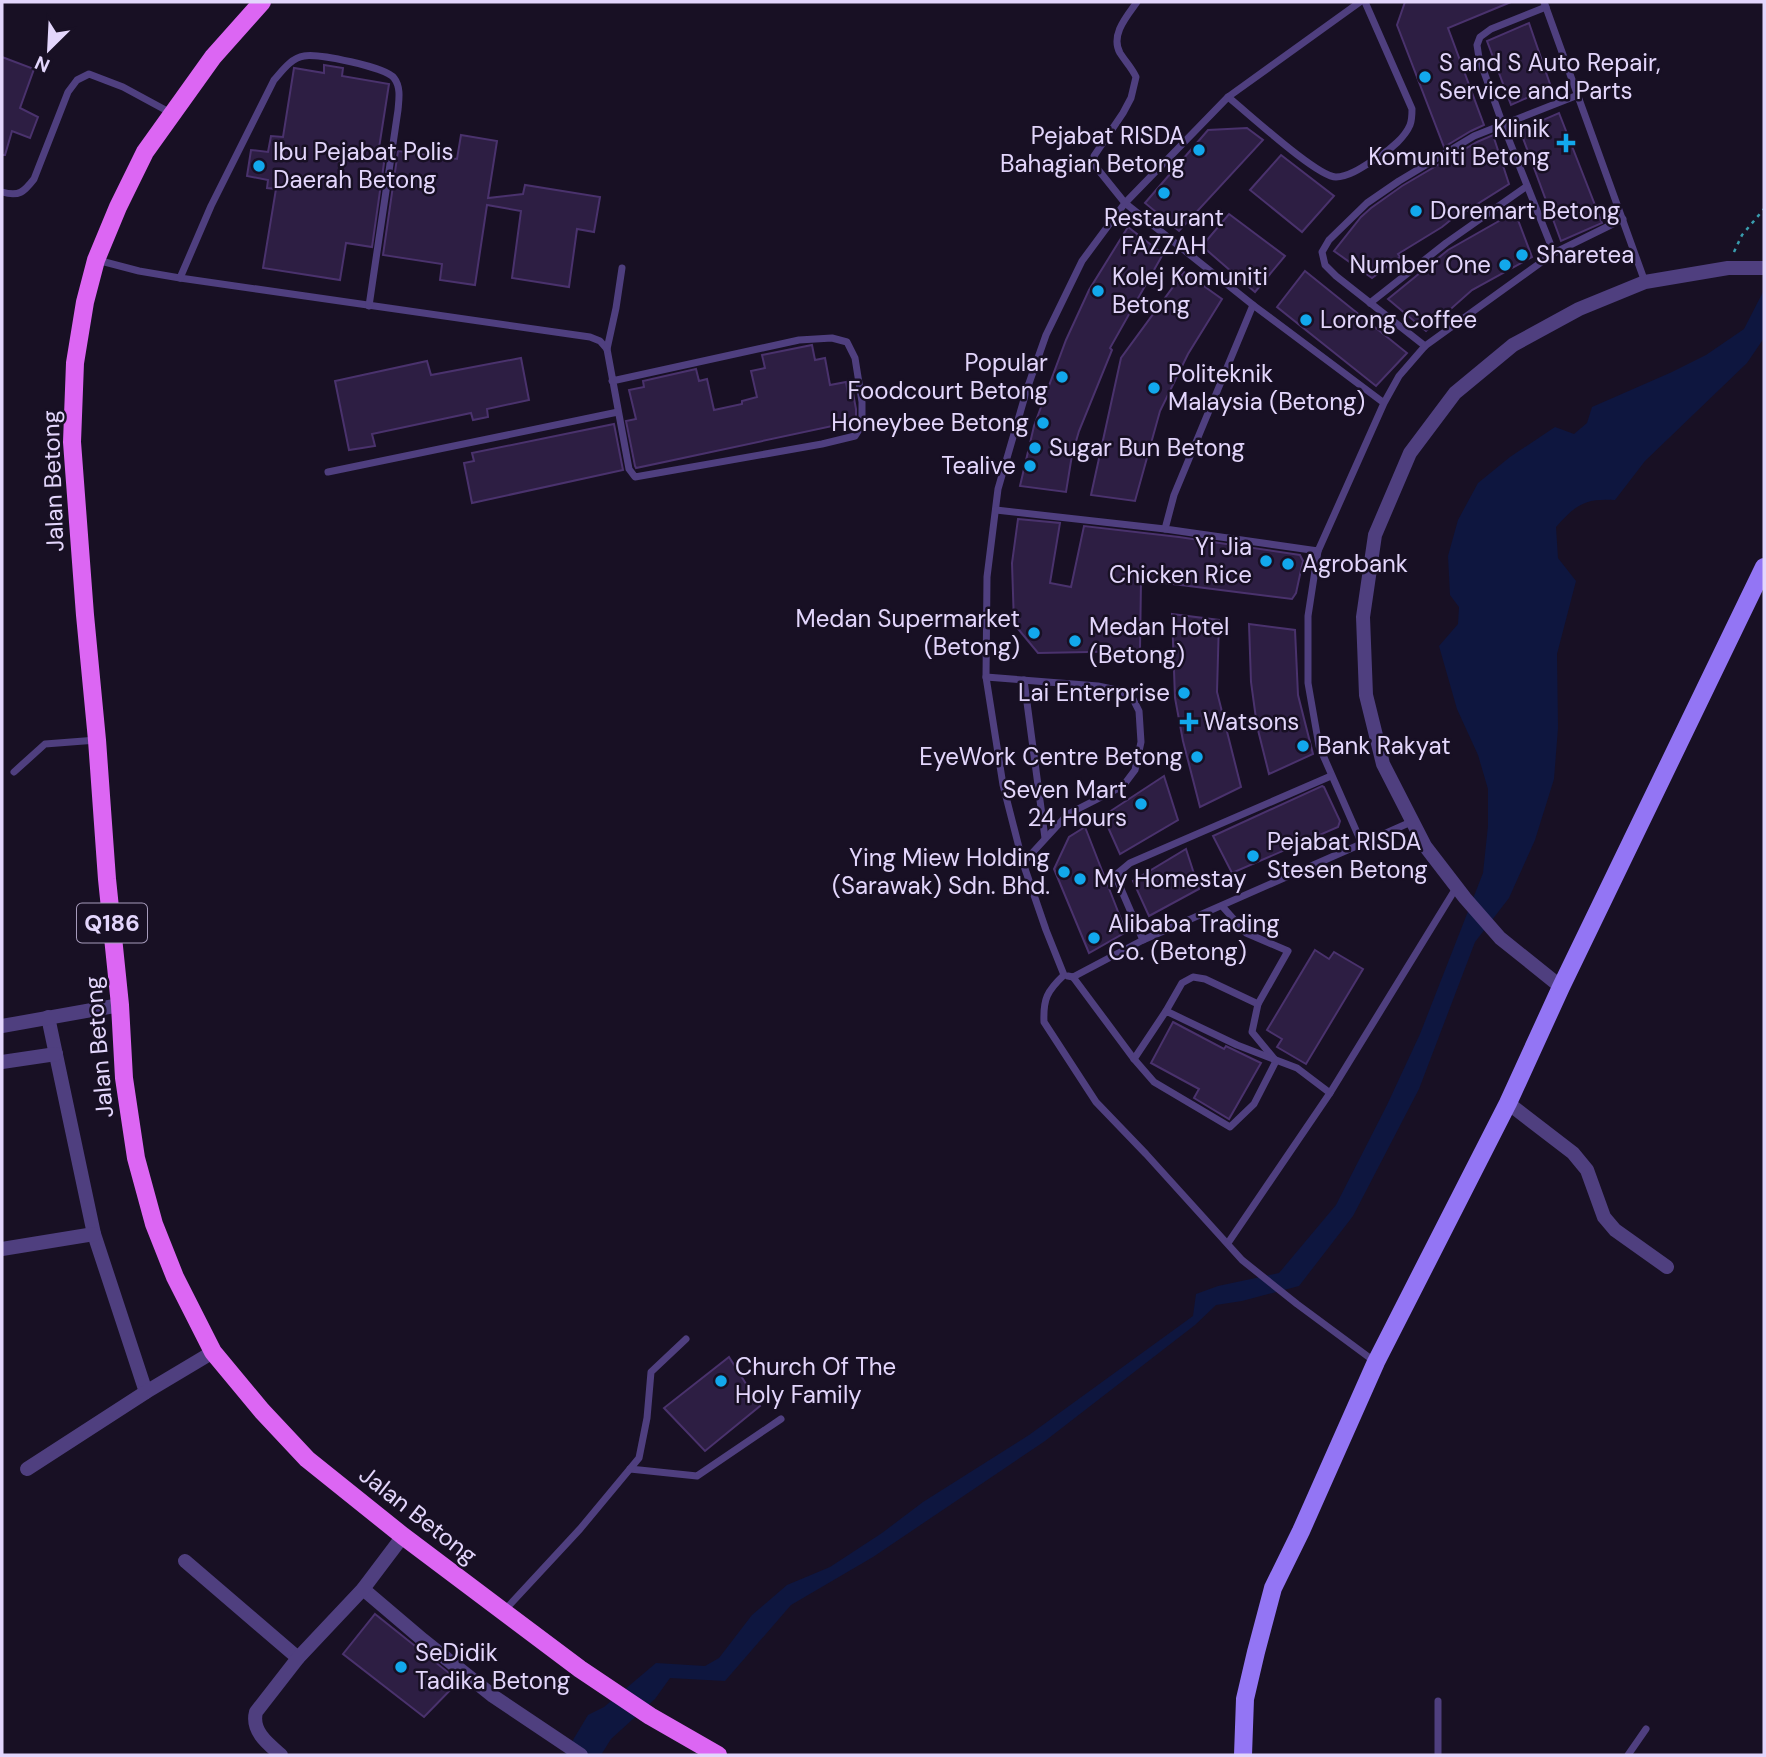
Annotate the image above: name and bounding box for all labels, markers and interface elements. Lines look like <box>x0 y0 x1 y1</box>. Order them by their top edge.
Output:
north arrow <box>14 14 84 84</box>
place label: S and S Auto Repair, Service and Parts <box>1439 47 1661 106</box>
text: N <box>31 50 54 78</box>
marker: S and S Auto Repair, Service and Parts <box>1417 69 1433 85</box>
place label: Klinik Komuniti Betong <box>1368 113 1550 172</box>
place label: Pejabat RISDA Bahagian Betong <box>1000 120 1185 179</box>
marker: Klinik Komuniti Betong <box>1556 133 1576 153</box>
place label: Ibu Pejabat Polis Daerah Betong <box>273 136 454 195</box>
marker: Pejabat RISDA Bahagian Betong <box>1191 142 1207 158</box>
marker: Ibu Pejabat Polis Daerah Betong <box>251 158 267 174</box>
marker: Restaurant FAZZAH <box>1156 185 1172 201</box>
place label: Doremart Betong <box>1430 195 1620 226</box>
place label: Restaurant FAZZAH <box>1104 202 1224 261</box>
marker: Doremart Betong <box>1408 203 1424 219</box>
place label: Sharetea <box>1536 239 1634 270</box>
marker: Sharetea <box>1514 247 1530 263</box>
place label: Number One <box>1349 249 1491 280</box>
marker: Number One <box>1497 257 1513 273</box>
place label: Kolej Komuniti Betong <box>1112 261 1268 320</box>
marker: Kolej Komuniti Betong <box>1090 283 1106 299</box>
place label: Lorong Coffee <box>1320 304 1477 335</box>
marker: Lorong Coffee <box>1298 312 1314 328</box>
place label: Popular Foodcourt Betong <box>848 347 1048 406</box>
place label: Politeknik Malaysia (Betong) <box>1168 358 1365 417</box>
marker: Popular Foodcourt Betong <box>1054 369 1070 385</box>
marker: Politeknik Malaysia (Betong) <box>1146 380 1162 396</box>
place label: Honeybee Betong <box>831 407 1029 438</box>
street label: Jalan Betong <box>35 410 70 552</box>
marker: Honeybee Betong <box>1035 415 1051 431</box>
place label: Sugar Bun Betong <box>1049 432 1245 463</box>
marker: Sugar Bun Betong <box>1027 440 1043 456</box>
place label: Tealive <box>941 450 1016 481</box>
marker: Tealive <box>1022 458 1038 474</box>
place label: Yi Jia Chicken Rice <box>1109 531 1252 590</box>
place label: Agrobank <box>1302 548 1408 579</box>
marker: Yi Jia Chicken Rice <box>1258 553 1274 569</box>
marker: Agrobank <box>1280 556 1296 572</box>
place label: Medan Supermarket (Betong) <box>796 603 1020 662</box>
place label: Medan Hotel (Betong) <box>1089 611 1229 670</box>
marker: Medan Supermarket (Betong) <box>1026 625 1042 641</box>
marker: Medan Hotel (Betong) <box>1067 633 1083 649</box>
place label: Lai Enterprise <box>1018 677 1170 708</box>
marker: Lai Enterprise <box>1176 685 1192 701</box>
place label: Watsons <box>1203 706 1299 737</box>
marker: Watsons <box>1181 714 1197 730</box>
place label: Bank Rakyat <box>1317 730 1451 761</box>
marker: Bank Rakyat <box>1295 738 1311 754</box>
place label: EyeWork Centre Betong <box>919 741 1183 772</box>
marker: EyeWork Centre Betong <box>1189 749 1205 765</box>
place label: Seven Mart 24 Hours <box>1003 774 1127 833</box>
marker: Seven Mart 24 Hours <box>1133 796 1149 812</box>
place label: Pejabat RISDA Stesen Betong <box>1267 826 1428 885</box>
place label: Ying Miew Holding (Sarawak) Sdn. Bhd. <box>832 842 1050 901</box>
marker: Pejabat RISDA Stesen Betong <box>1245 848 1261 864</box>
place label: My Homestay <box>1094 863 1246 894</box>
marker: Ying Miew Holding (Sarawak) Sdn. Bhd. <box>1056 864 1072 880</box>
marker: My Homestay <box>1072 871 1088 887</box>
road number: Q186 <box>77 904 147 942</box>
place label: Alibaba Trading Co. (Betong) <box>1108 908 1280 967</box>
marker: Alibaba Trading Co. (Betong) <box>1086 930 1102 946</box>
street label: Jalan Betong <box>77 975 120 1119</box>
place label: Church Of The Holy Family <box>735 1351 896 1410</box>
marker: Church Of The Holy Family <box>713 1373 729 1389</box>
street label: Jalan Betong <box>353 1459 484 1570</box>
place label: SeDidik Tadika Betong <box>415 1637 570 1696</box>
marker: SeDidik Tadika Betong <box>393 1659 409 1675</box>

